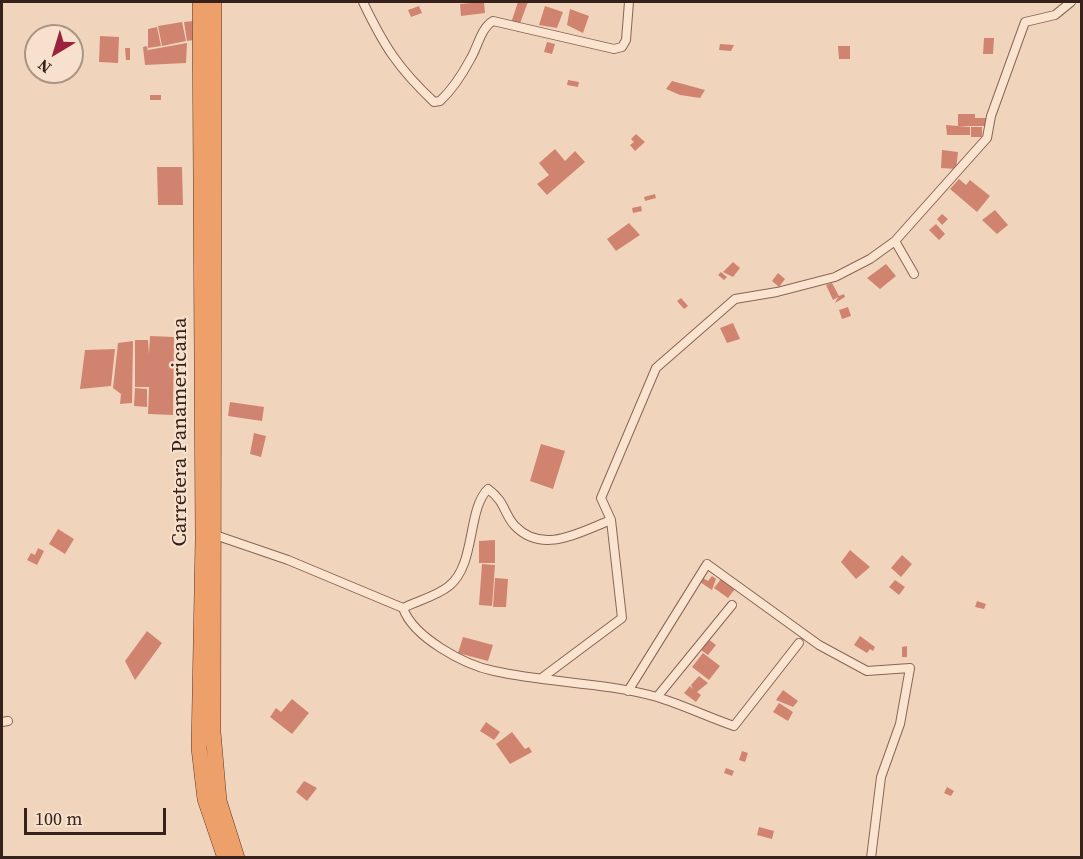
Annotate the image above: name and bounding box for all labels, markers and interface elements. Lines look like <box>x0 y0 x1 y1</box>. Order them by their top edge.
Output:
north arrow <box>24 24 84 84</box>
text: N <box>33 54 56 79</box>
street label: Carretera Panamericana <box>168 317 194 547</box>
scale bar <box>27 796 170 834</box>
text: 100 m <box>35 806 82 831</box>

